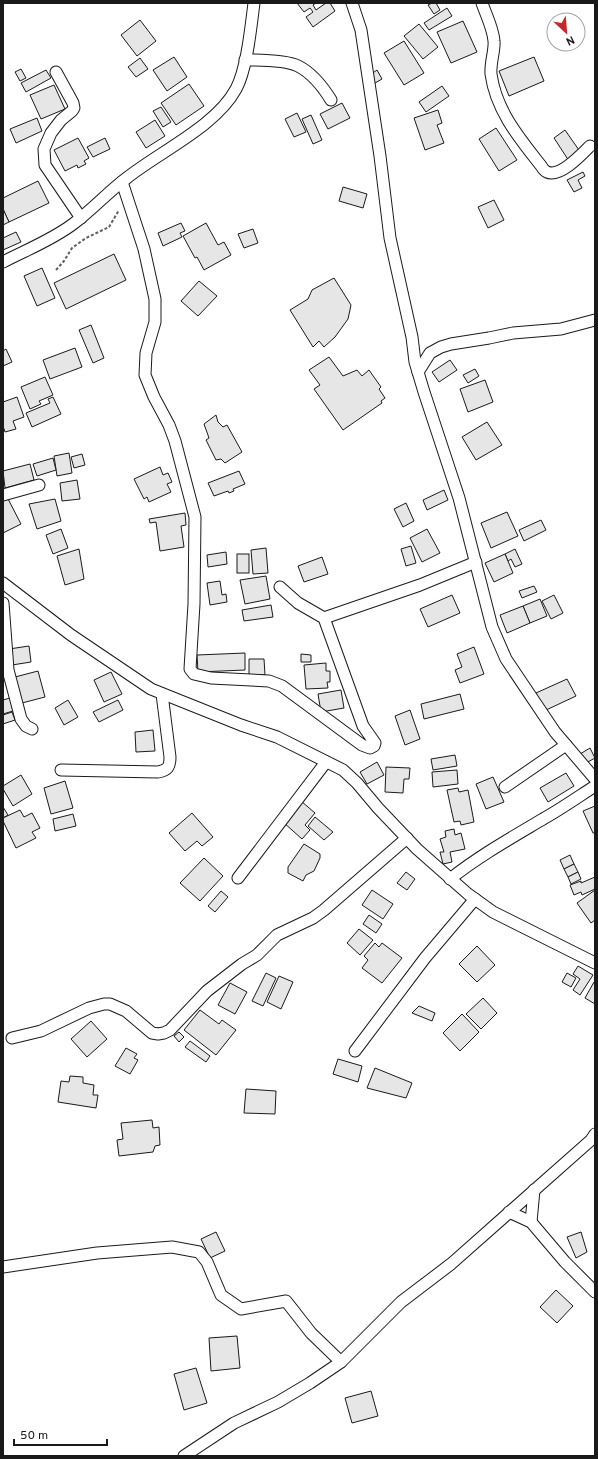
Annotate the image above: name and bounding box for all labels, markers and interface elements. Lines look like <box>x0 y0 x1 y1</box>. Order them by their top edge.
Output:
north arrow <box>546 12 586 52</box>
text: N <box>563 32 577 48</box>
scale bar <box>14 1421 107 1447</box>
text: 50 m <box>20 1428 48 1444</box>

